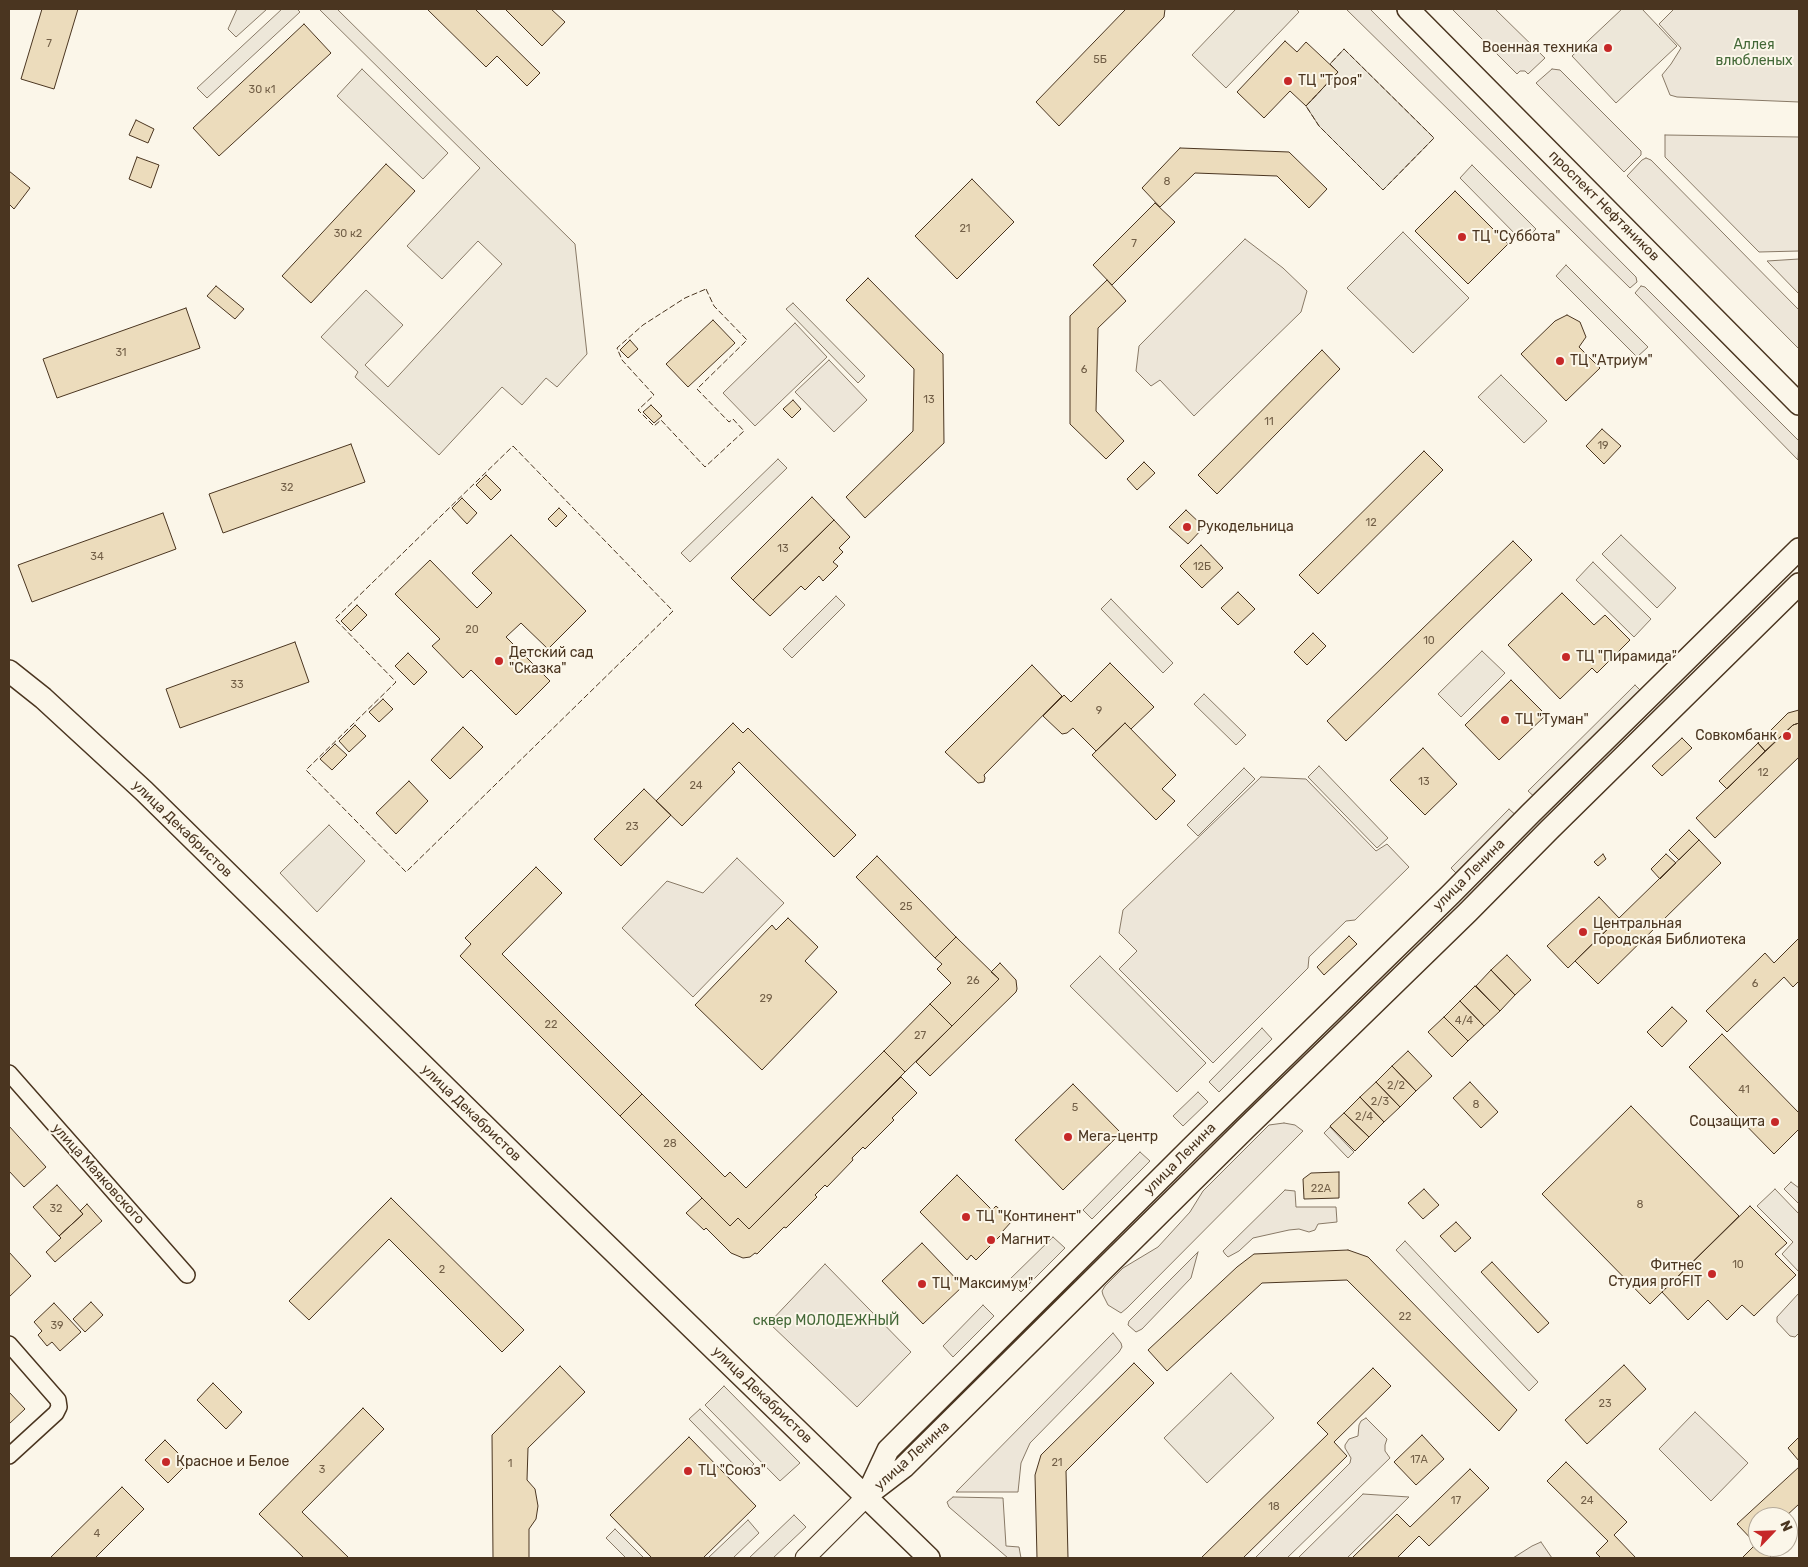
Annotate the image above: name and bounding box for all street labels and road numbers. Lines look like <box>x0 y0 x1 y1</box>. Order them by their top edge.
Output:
street label: проспект Нефтяников <box>1545 147 1663 265</box>
street label: улица Декабристов <box>129 777 235 881</box>
street label: улица Ленина <box>1430 836 1508 914</box>
street label: улица Декабристов <box>418 1061 524 1165</box>
street label: улица Маяковского <box>48 1120 148 1228</box>
street label: улица Ленина <box>1141 1120 1219 1198</box>
street label: улица Декабристов <box>709 1343 815 1447</box>
street label: улица Ленина <box>871 1418 953 1494</box>

